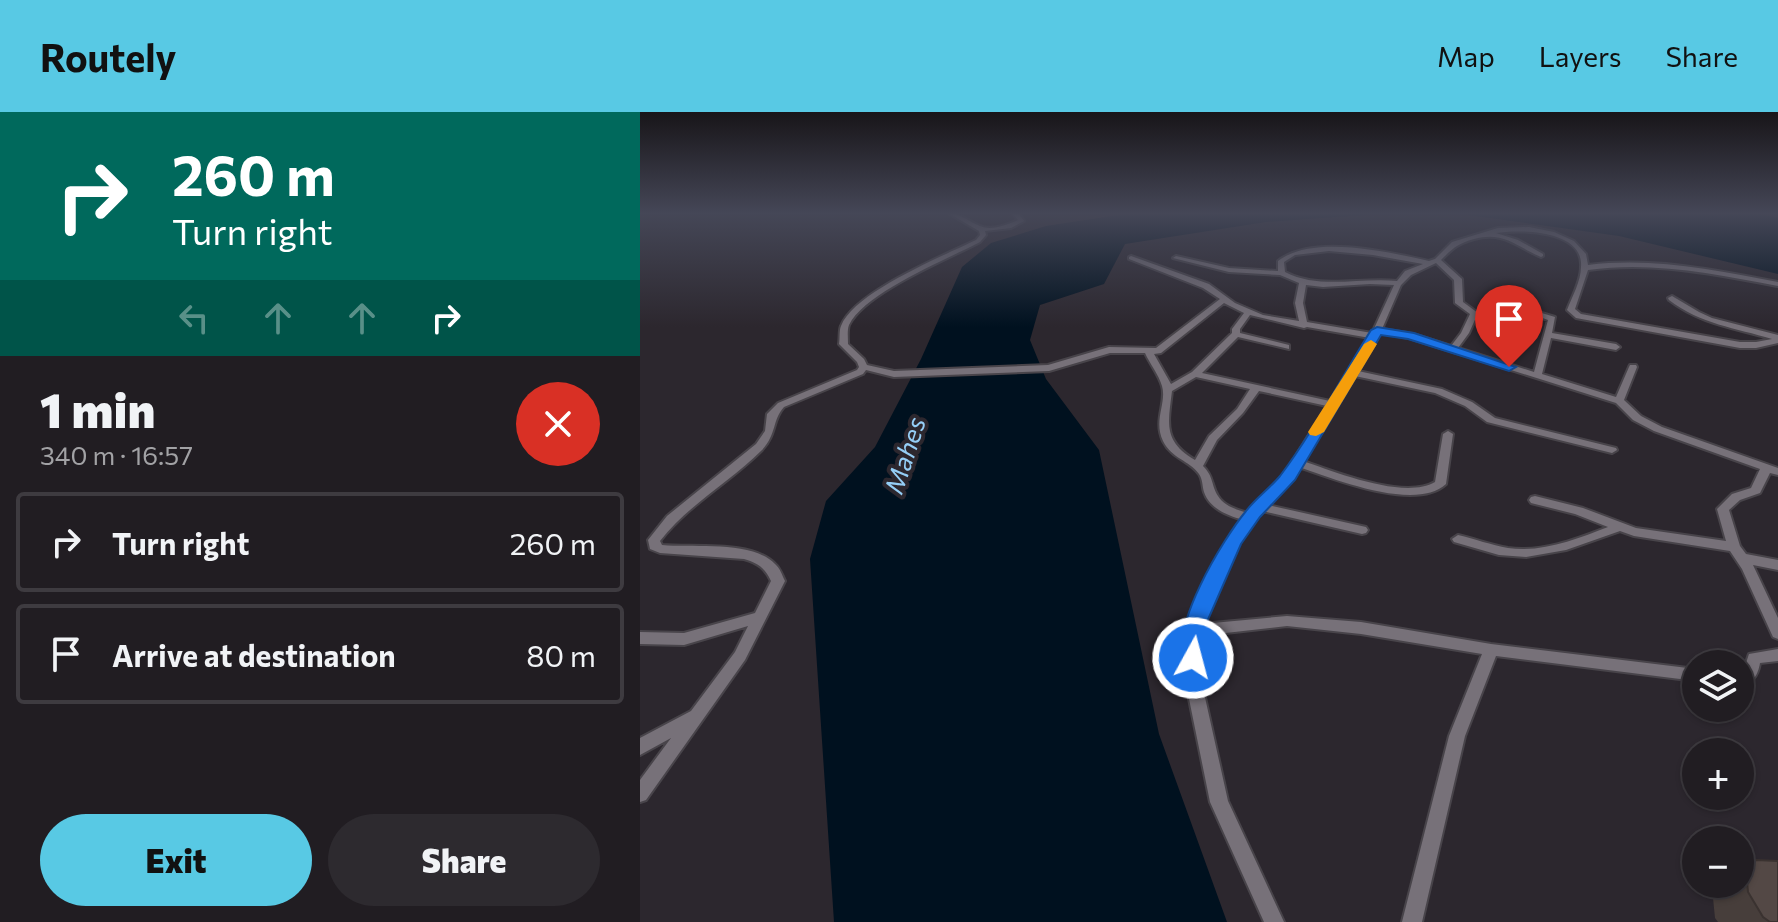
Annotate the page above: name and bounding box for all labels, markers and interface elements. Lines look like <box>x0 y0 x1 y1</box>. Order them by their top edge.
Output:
text: Routely <box>40 33 176 80</box>
text: Map <box>1437 39 1495 73</box>
text: Layers <box>1539 39 1621 73</box>
text: Share <box>1665 39 1738 73</box>
text: 260 m <box>172 139 335 208</box>
icon: right <box>40 144 144 248</box>
text: Turn right <box>172 208 333 252</box>
pin <box>1475 285 1543 367</box>
icon: left <box>172 296 216 340</box>
icon: ahead <box>256 296 300 340</box>
icon: ahead <box>340 296 384 340</box>
icon: right <box>424 296 468 340</box>
icon: arrive <box>1487 297 1531 341</box>
text: 1 min <box>40 379 155 438</box>
button: close <box>516 382 600 466</box>
water label: Mahes <box>877 413 931 497</box>
text: 340 m · 16:57 <box>40 439 193 470</box>
icon: right <box>44 520 88 564</box>
text: Turn right <box>112 524 249 561</box>
text: 260 m <box>510 524 596 561</box>
position arrow <box>1151 616 1235 700</box>
icon: arrive <box>44 632 88 676</box>
text: Arrive at destination <box>112 636 396 673</box>
text: 80 m <box>526 636 596 673</box>
map controls <box>1682 650 1754 898</box>
button: layers <box>1682 650 1754 722</box>
button: + <box>1682 738 1754 810</box>
button: Exit <box>40 814 312 906</box>
button: Share <box>328 814 600 906</box>
button: − <box>1682 826 1754 898</box>

